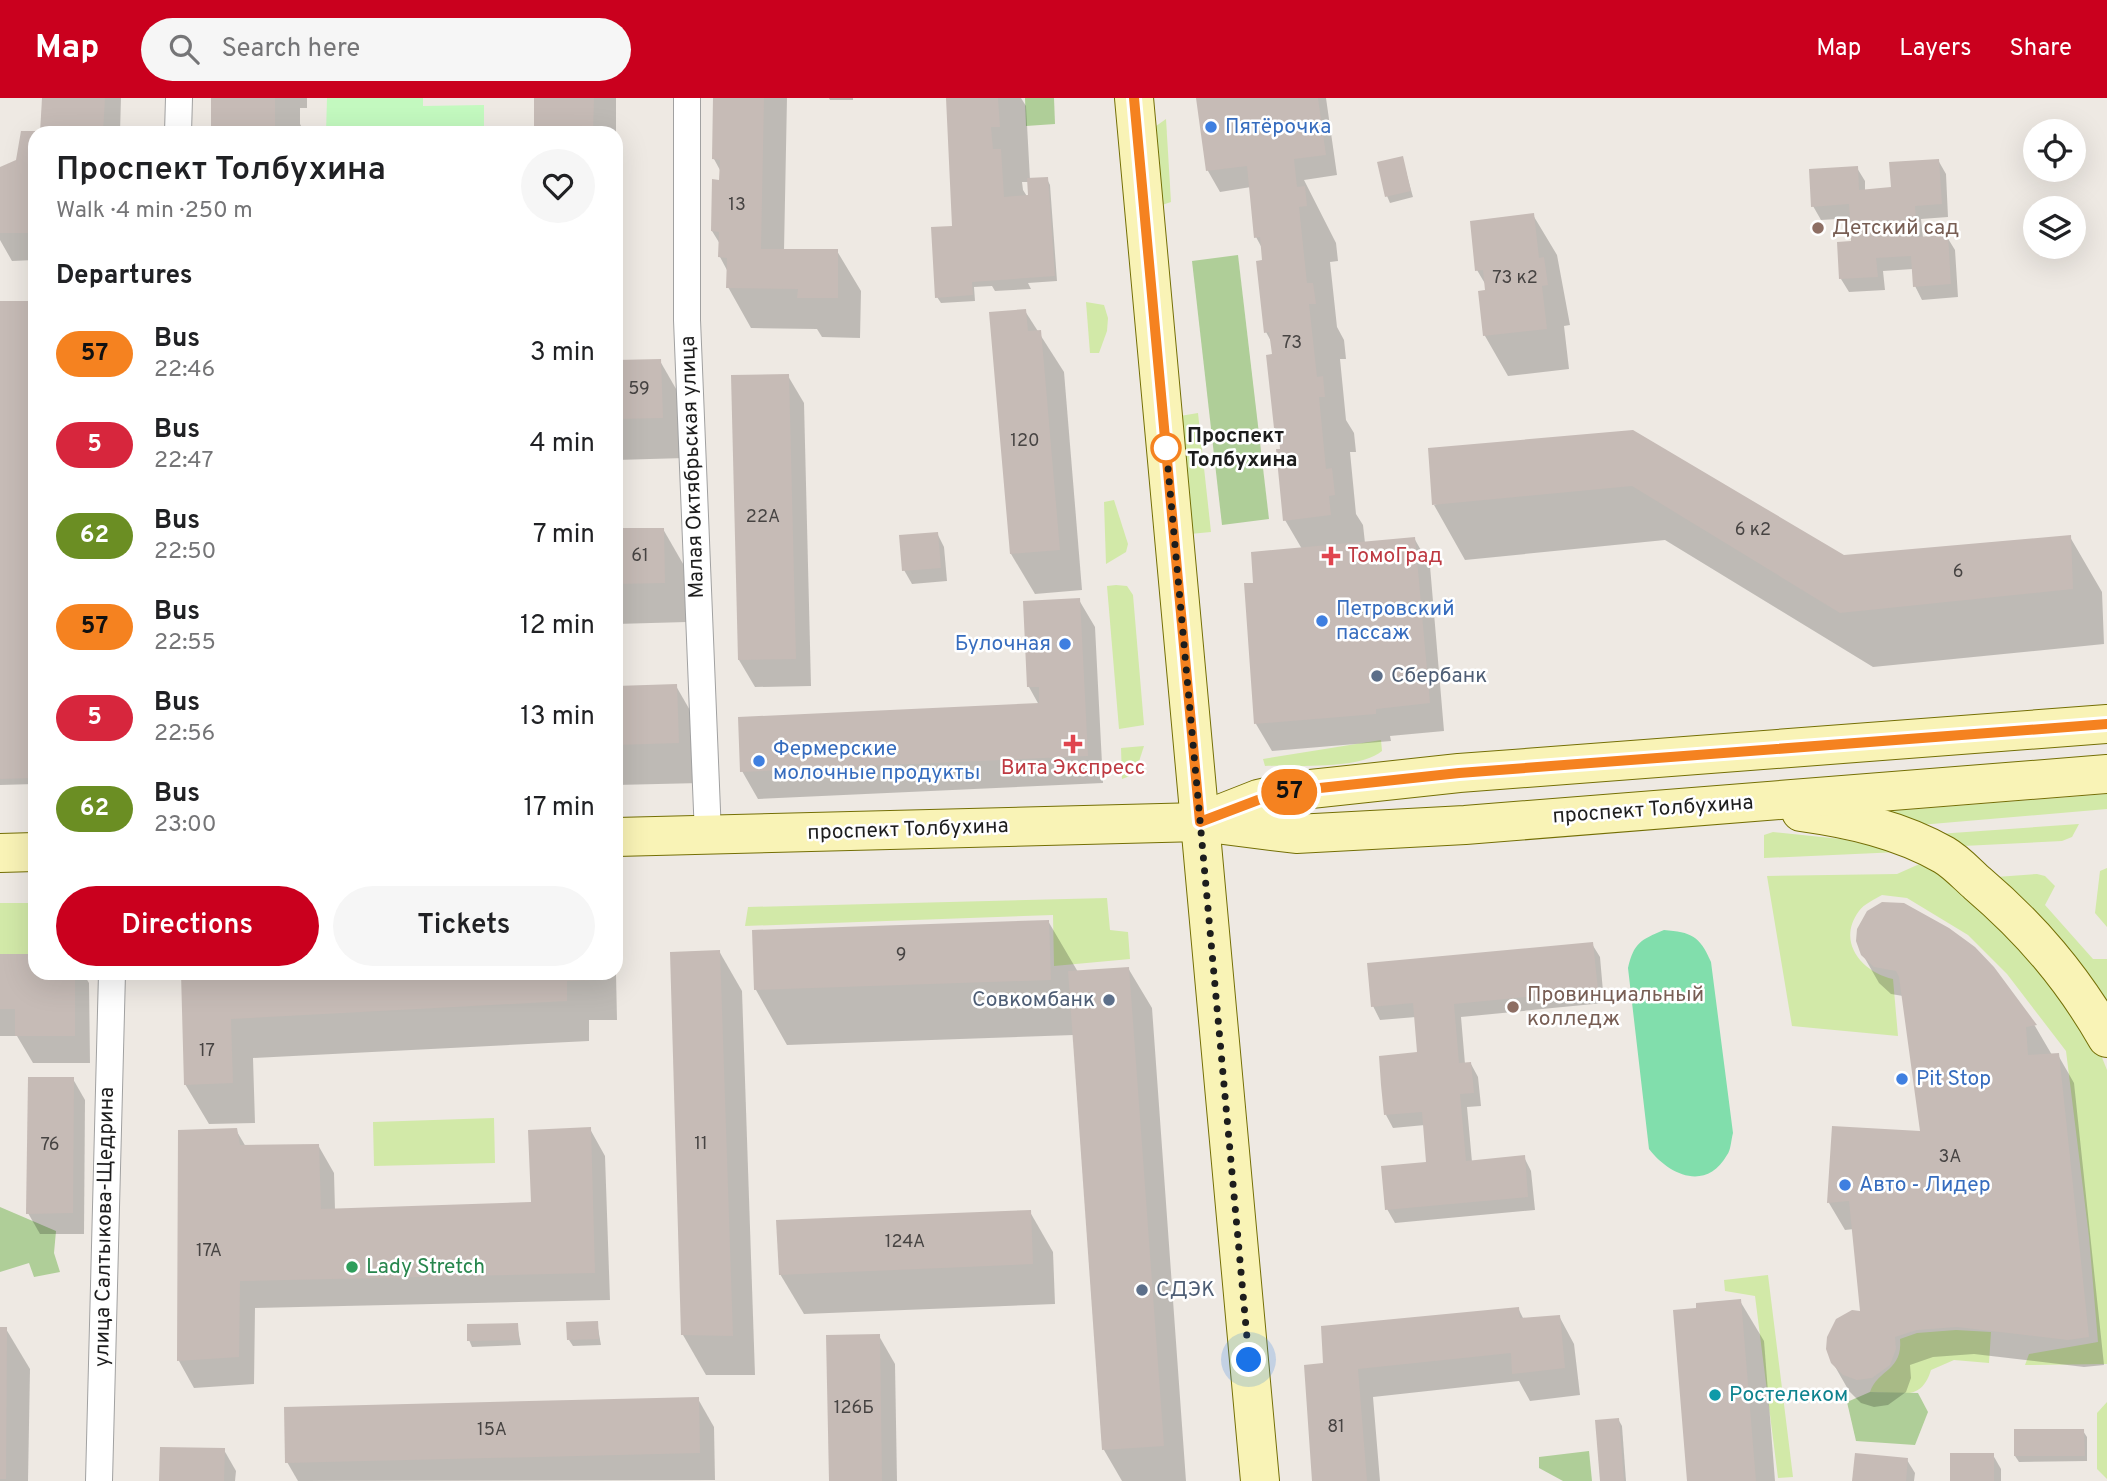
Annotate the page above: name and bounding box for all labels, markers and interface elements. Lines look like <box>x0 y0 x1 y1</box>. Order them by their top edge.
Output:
search box <box>141 18 631 81</box>
text: Map <box>35 28 99 70</box>
icon: search <box>165 30 203 68</box>
text: Search here <box>221 33 360 66</box>
text: Map <box>1816 34 1861 64</box>
text: Layers <box>1899 34 1971 64</box>
text: Share <box>2009 34 2072 64</box>
place label: Пятёрочка <box>1225 114 1331 141</box>
marker: Пятёрочка <box>1203 119 1219 135</box>
map controls <box>2023 119 2086 259</box>
button: locate <box>2023 119 2086 182</box>
button: heart <box>521 149 595 223</box>
text: Проспект Толбухина <box>56 150 386 192</box>
house number: 13 <box>728 194 746 217</box>
button: layers <box>2023 196 2086 259</box>
text: Walk · 4 min · 250 m <box>56 197 253 226</box>
place label: Детский сад <box>1832 215 1959 242</box>
marker: Детский сад <box>1810 220 1826 236</box>
text: Departures <box>56 260 193 293</box>
house number: 73 к2 <box>1492 267 1538 290</box>
text: Bus <box>154 323 200 356</box>
house number: 73 <box>1282 332 1302 355</box>
street label: Малая Октябрьская улица <box>675 335 711 599</box>
text: 3 min <box>530 337 595 370</box>
text: 57 <box>81 339 108 369</box>
text: 22:46 <box>154 356 215 385</box>
house number: 59 <box>628 378 650 401</box>
text: Bus <box>154 414 200 447</box>
place label: Проспект Толбухина <box>1187 423 1297 474</box>
text: 4 min <box>529 428 595 461</box>
text: 5 <box>87 430 102 460</box>
house number: 120 <box>1010 430 1040 453</box>
marker: Проспект Толбухина <box>1151 433 1181 463</box>
text: 22:47 <box>154 447 213 476</box>
text: Bus <box>154 505 200 538</box>
house number: 22А <box>746 506 780 529</box>
text: 7 min <box>533 519 595 552</box>
house number: 6 к2 <box>1735 519 1771 542</box>
text: 62 <box>80 521 109 551</box>
text: 22:50 <box>154 538 216 567</box>
place label: ТомоГрад <box>1347 543 1443 570</box>
house number: 61 <box>631 545 649 568</box>
marker: ТомоГрад <box>1321 546 1341 566</box>
house number: 6 <box>1953 561 1963 584</box>
text: Bus <box>154 596 200 629</box>
place label: Петровский пассаж <box>1336 596 1455 647</box>
text: 12 min <box>520 610 595 643</box>
text: 57 <box>81 612 108 642</box>
marker: Петровский пассаж <box>1314 613 1330 629</box>
text: 22:55 <box>154 629 216 658</box>
place label: Булочная <box>955 631 1051 658</box>
marker: Булочная <box>1057 636 1073 652</box>
place label: Сбербанк <box>1391 663 1487 690</box>
marker: Сбербанк <box>1369 668 1385 684</box>
text: Bus <box>154 687 200 720</box>
text: 13 min <box>520 701 595 734</box>
text: 5 <box>87 703 102 733</box>
text: 22:56 <box>154 720 215 749</box>
place label: Фермерские молочные продукты <box>773 736 980 787</box>
marker: Вита Экспресс <box>1065 736 1081 752</box>
marker: Фермерские молочные продукты <box>751 753 767 769</box>
place label: Вита Экспресс <box>1001 755 1145 782</box>
line badge: 57 <box>1258 769 1320 815</box>
text: 57 <box>1275 777 1303 807</box>
text: Bus <box>154 778 200 811</box>
street label: проспект Толбухина <box>1552 790 1754 830</box>
text: 17 min <box>523 792 595 825</box>
text: 62 <box>80 794 109 824</box>
text: 23:00 <box>154 811 216 840</box>
street label: проспект Толбухина <box>807 813 1009 847</box>
button: Directions <box>56 886 319 966</box>
button: Tickets <box>333 886 595 966</box>
house number: 9 <box>896 944 906 967</box>
place label: Провинциальный колледж <box>1527 982 1704 1033</box>
place label: Совкомбанк <box>972 987 1095 1014</box>
marker: Совкомбанк <box>1101 992 1117 1008</box>
marker: Провинциальный колледж <box>1505 999 1521 1015</box>
house number: 17 <box>199 1040 215 1063</box>
place label: Pit Stop <box>1916 1066 1991 1093</box>
marker: Pit Stop <box>1894 1071 1910 1087</box>
street label: улица Салтыкова-Щедрина <box>89 1087 121 1367</box>
house number: 11 <box>694 1133 708 1156</box>
house number: 76 <box>40 1134 60 1157</box>
house number: 3А <box>1939 1146 1961 1169</box>
place label: Авто - Лидер <box>1859 1172 1991 1199</box>
marker: Авто - Лидер <box>1837 1177 1853 1193</box>
house number: 124А <box>885 1231 925 1254</box>
house number: 17А <box>196 1240 222 1263</box>
place label: Lady Stretch <box>366 1254 485 1281</box>
marker: Lady Stretch <box>344 1259 360 1275</box>
place label: СДЭК <box>1156 1277 1215 1304</box>
marker: СДЭК <box>1134 1282 1150 1298</box>
your location <box>1231 1342 1266 1377</box>
place label: Ростелеком <box>1729 1382 1848 1409</box>
marker: Ростелеком <box>1707 1387 1723 1403</box>
house number: 126Б <box>834 1397 874 1420</box>
house number: 81 <box>1327 1416 1345 1439</box>
house number: 15А <box>477 1419 507 1442</box>

